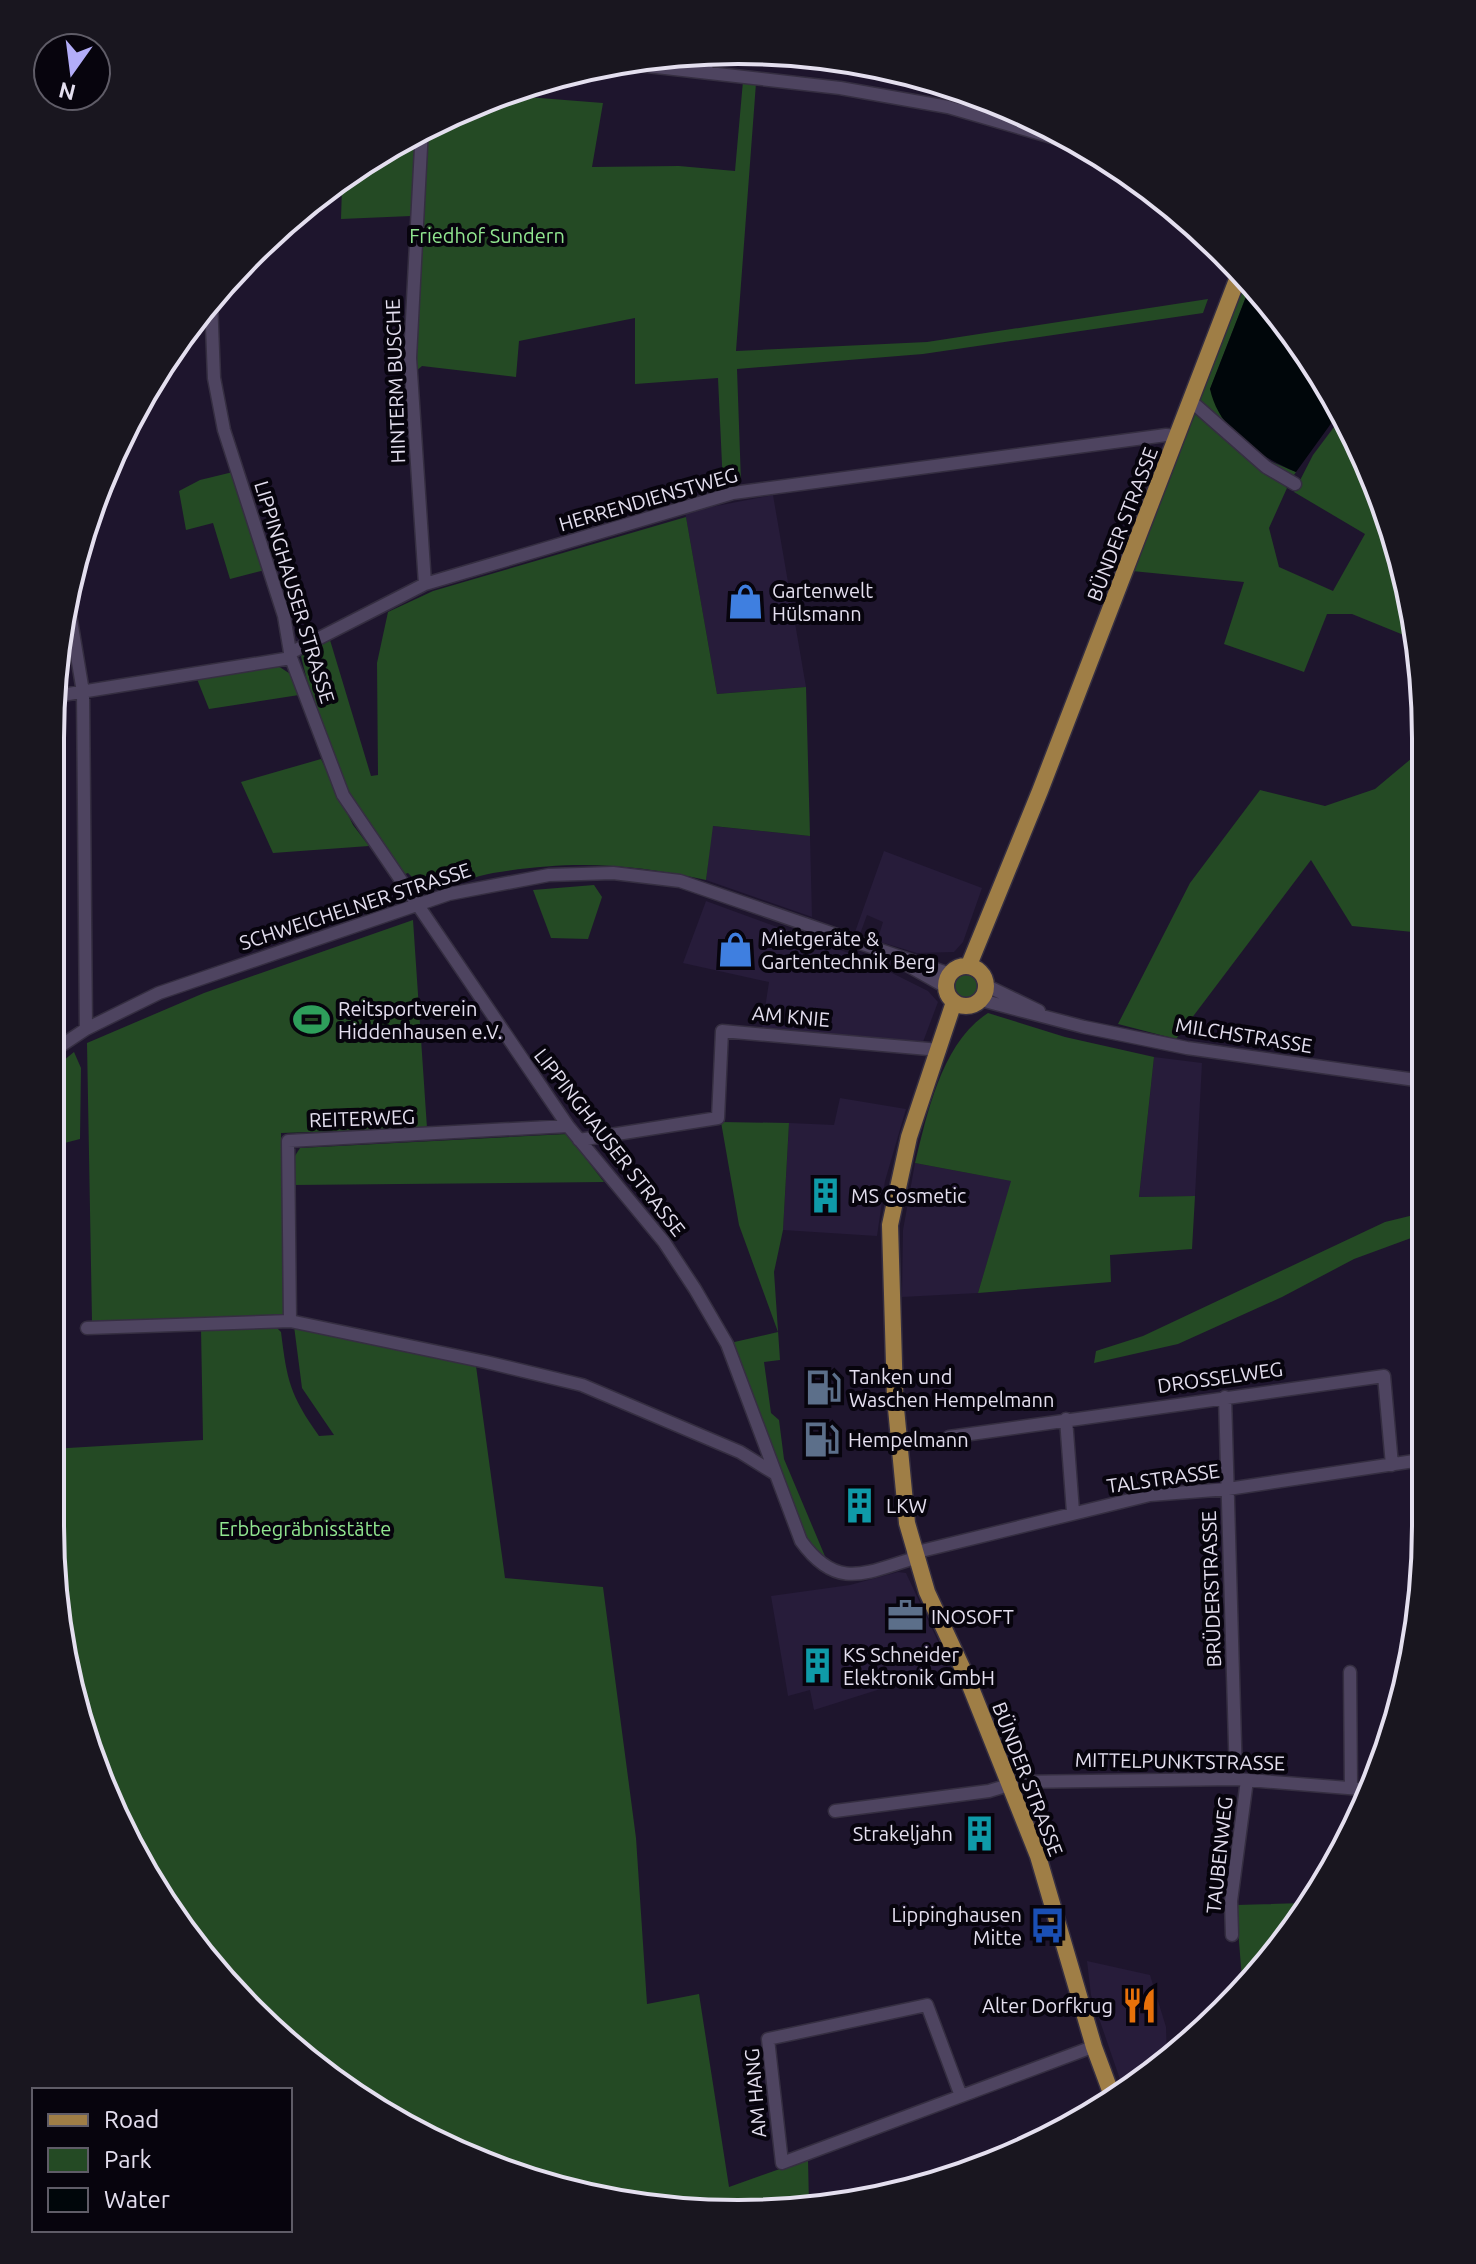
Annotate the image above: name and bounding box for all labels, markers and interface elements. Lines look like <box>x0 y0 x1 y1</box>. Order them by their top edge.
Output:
north arrow <box>32 32 112 112</box>
text: N <box>56 78 78 106</box>
park label: Friedhof Sundern <box>409 224 565 247</box>
street label: HINTERM BUSCHE <box>381 298 409 464</box>
street label: BÜNDER STRASSE <box>1082 444 1162 604</box>
street label: HERRENDIENSTWEG <box>556 462 740 536</box>
street label: LIPPINGHAUSER STRASSE <box>250 478 340 706</box>
place label: Gartenwelt Hülsmann <box>772 579 873 625</box>
shop icon: Gartenwelt Hülsmann <box>727 583 765 621</box>
street label: SCHWEICHELNER STRASSE <box>236 858 474 954</box>
place label: Mietgeräte & Gartentechnik Berg <box>761 927 936 973</box>
shop icon: Mietgeräte & Gartentechnik Berg <box>716 930 754 968</box>
place label: Reitsportverein Hiddenhausen e.V. <box>338 997 502 1043</box>
sports icon: Reitsportverein Hiddenhausen e.V. <box>293 1000 331 1038</box>
street label: AM KNIE <box>751 1001 831 1031</box>
street label: MILCHSTRASSE <box>1174 1013 1314 1057</box>
street label: LIPPINGHAUSER STRASSE <box>530 1044 690 1240</box>
street label: REITERWEG <box>308 1105 416 1131</box>
building icon: MS Cosmetic <box>806 1176 844 1214</box>
place label: MS Cosmetic <box>851 1184 966 1207</box>
street label: DROSSELWEG <box>1156 1357 1284 1397</box>
place label: Tanken und Waschen Hempelmann <box>849 1365 1054 1411</box>
fuel station icon: Tanken und Waschen Hempelmann <box>804 1368 842 1406</box>
fuel station icon: Hempelmann <box>803 1420 841 1458</box>
place label: Hempelmann <box>848 1428 969 1451</box>
street label: TALSTRASSE <box>1105 1459 1221 1497</box>
building icon: LKW <box>841 1486 879 1524</box>
place label: LKW <box>886 1494 927 1517</box>
street label: BRÜDERSTRASSE <box>1197 1510 1225 1668</box>
park label: Erbbegräbnisstätte <box>219 1517 391 1540</box>
office icon: INOSOFT <box>886 1597 924 1635</box>
place label: INOSOFT <box>931 1605 1014 1628</box>
place label: KS Schneider Elektronik GmbH <box>843 1643 995 1689</box>
building icon: KS Schneider Elektronik GmbH <box>798 1647 836 1685</box>
street label: BÜNDER STRASSE <box>988 1699 1068 1859</box>
street label: MITTELPUNKTSTRASSE <box>1075 1748 1285 1774</box>
street label: TAUBENWEG <box>1201 1795 1237 1915</box>
building icon: Strakeljahn <box>960 1814 998 1852</box>
place label: Strakeljahn <box>853 1822 953 1845</box>
place label: Lippinghausen Mitte <box>892 1903 1022 1949</box>
bus stop icon: Lippinghausen Mitte <box>1029 1906 1067 1944</box>
restaurant icon: Alter Dorfkrug <box>1120 1986 1158 2024</box>
place label: Alter Dorfkrug <box>982 1994 1113 2017</box>
street label: AM HANG <box>740 2047 770 2139</box>
legend <box>32 2088 292 2232</box>
text: Road <box>104 2106 159 2133</box>
text: Park <box>104 2146 152 2173</box>
text: Water <box>104 2186 170 2213</box>

